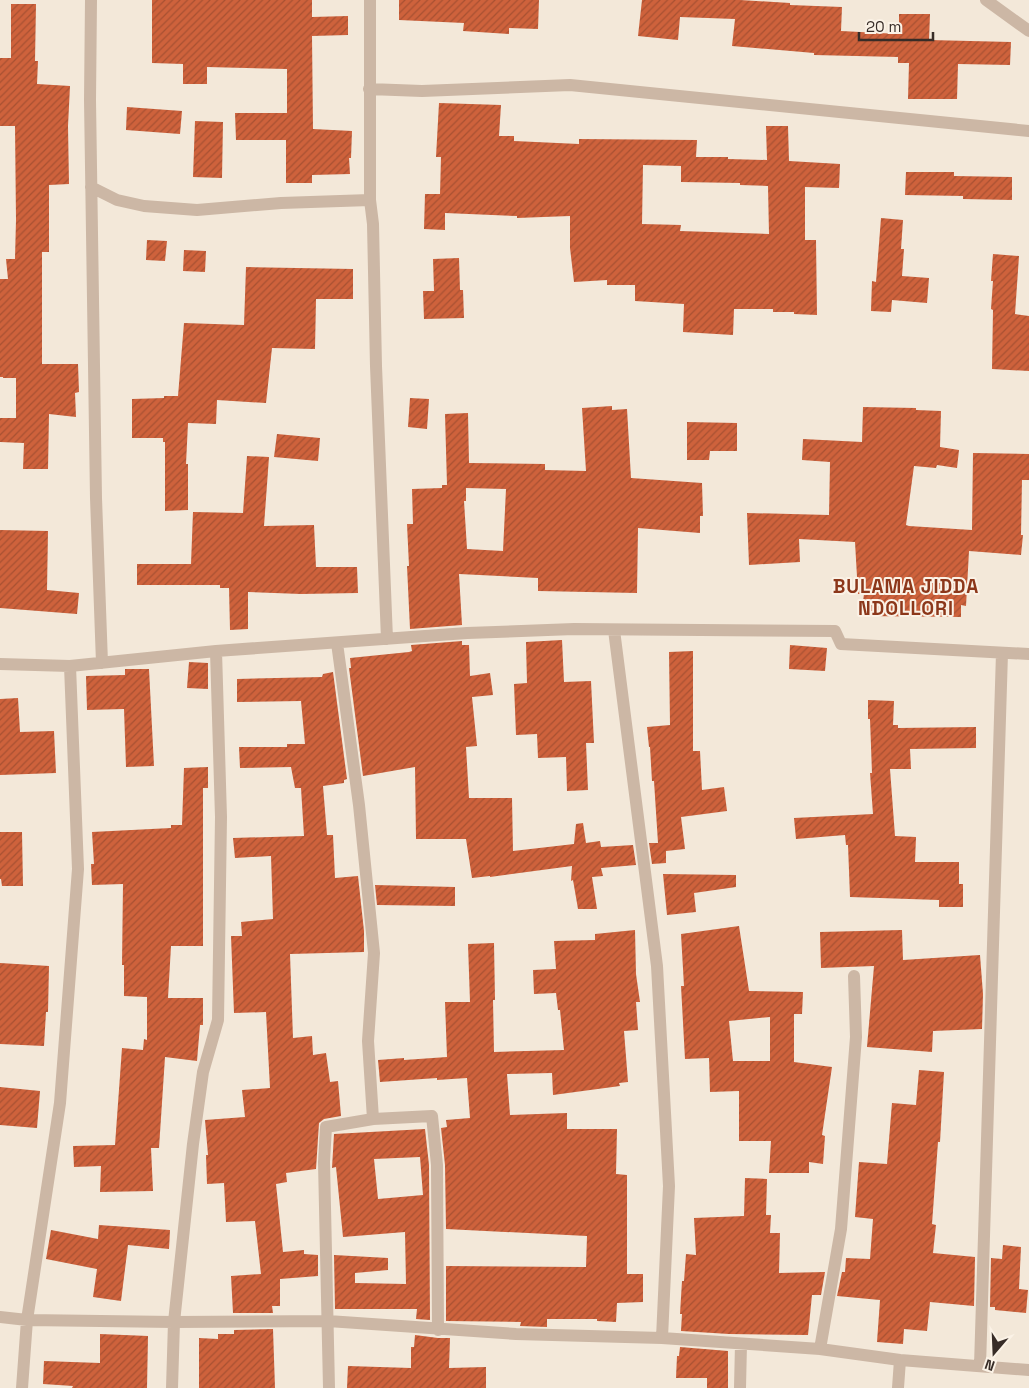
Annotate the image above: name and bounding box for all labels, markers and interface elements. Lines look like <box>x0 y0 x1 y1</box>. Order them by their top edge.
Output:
scale bar <box>859 10 933 42</box>
text: 20 m <box>866 17 901 36</box>
district label: BULAMA JIDDA NDOLLORI <box>833 574 979 621</box>
north arrow <box>969 1328 1019 1378</box>
text: N <box>982 1355 997 1375</box>

